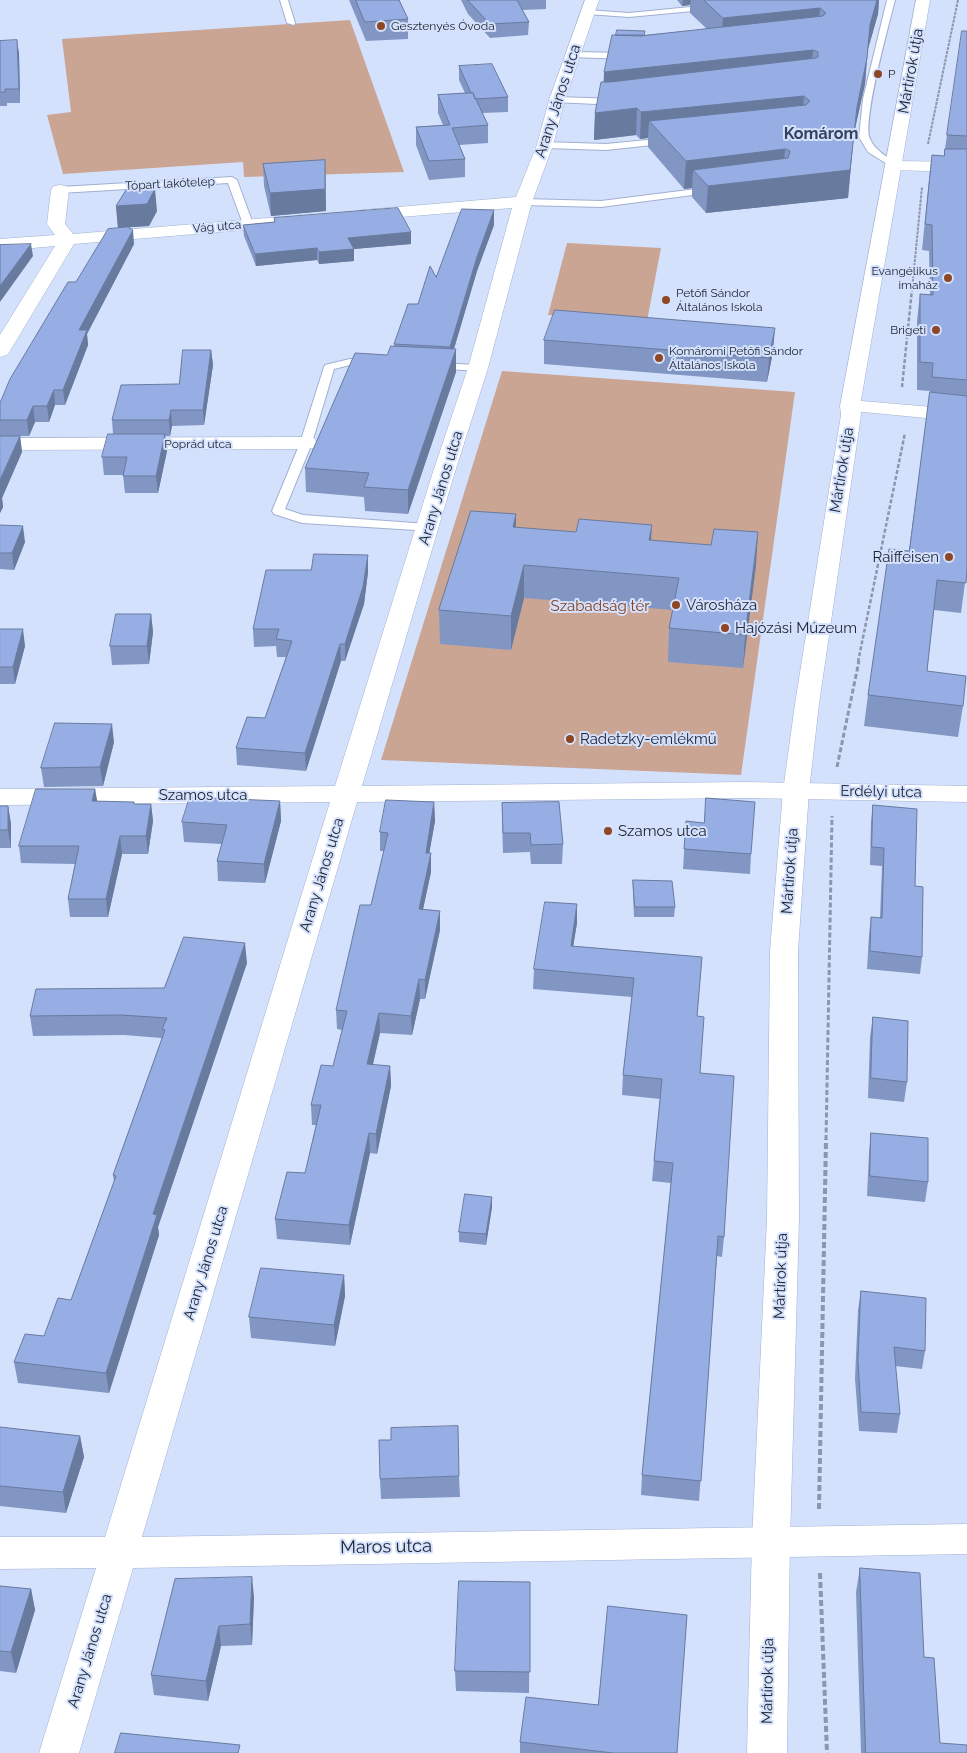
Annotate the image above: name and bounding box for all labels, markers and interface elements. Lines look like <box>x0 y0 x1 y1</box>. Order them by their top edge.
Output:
place label: Gesztenyés Óvoda <box>391 19 495 33</box>
marker: Gesztenyés Óvoda <box>375 20 387 32</box>
street label: Mártírok útja <box>895 27 927 115</box>
street label: Arany János utca <box>531 42 585 160</box>
place label: P <box>888 67 895 81</box>
marker: P <box>872 68 884 80</box>
district label: Komárom <box>784 124 858 144</box>
street label: Tópart lakótelep <box>125 174 215 194</box>
street label: Vág utca <box>192 218 242 236</box>
place label: Evangélikus imaház <box>872 264 938 292</box>
marker: Evangélikus imaház <box>942 272 954 284</box>
place label: Petőfi Sándor Általános Iskola <box>676 286 762 314</box>
marker: Petőfi Sándor Általános Iskola <box>660 294 672 306</box>
place label: Brigeti <box>890 323 926 337</box>
marker: Brigeti <box>930 324 942 336</box>
place label: Komáromi Petőfi Sándor Általános Iskola <box>669 344 803 372</box>
marker: Komáromi Petőfi Sándor Általános Iskola <box>653 352 665 364</box>
street label: Mártírok útja <box>826 426 858 514</box>
street label: Arany János utca <box>415 429 467 547</box>
street label: Poprád utca <box>164 437 232 451</box>
place label: Raiffeisen <box>873 548 939 566</box>
marker: Raiffeisen <box>943 551 955 563</box>
place label: Városháza <box>686 596 757 614</box>
park label: Szabadság tér <box>551 597 649 615</box>
marker: Városháza <box>670 599 682 611</box>
place label: Hajózási Múzeum <box>735 619 857 637</box>
marker: Hajózási Múzeum <box>719 622 731 634</box>
place label: Radetzky-emlékmű <box>580 730 717 748</box>
marker: Radetzky-emlékmű <box>564 733 576 745</box>
street label: Erdélyi utca <box>840 782 922 802</box>
street label: Szamos utca <box>159 786 247 804</box>
street label: Arany János utca <box>296 816 348 934</box>
place label: Szamos utca <box>618 822 707 840</box>
marker: Szamos utca <box>602 825 614 837</box>
street label: Mártírok útja <box>778 827 802 915</box>
street label: Arany János utca <box>180 1204 232 1322</box>
street label: Mártírok útja <box>771 1233 791 1319</box>
street label: Maros utca <box>340 1535 432 1559</box>
street label: Arany János utca <box>64 1592 116 1710</box>
street label: Mártírok útja <box>758 1638 778 1724</box>

